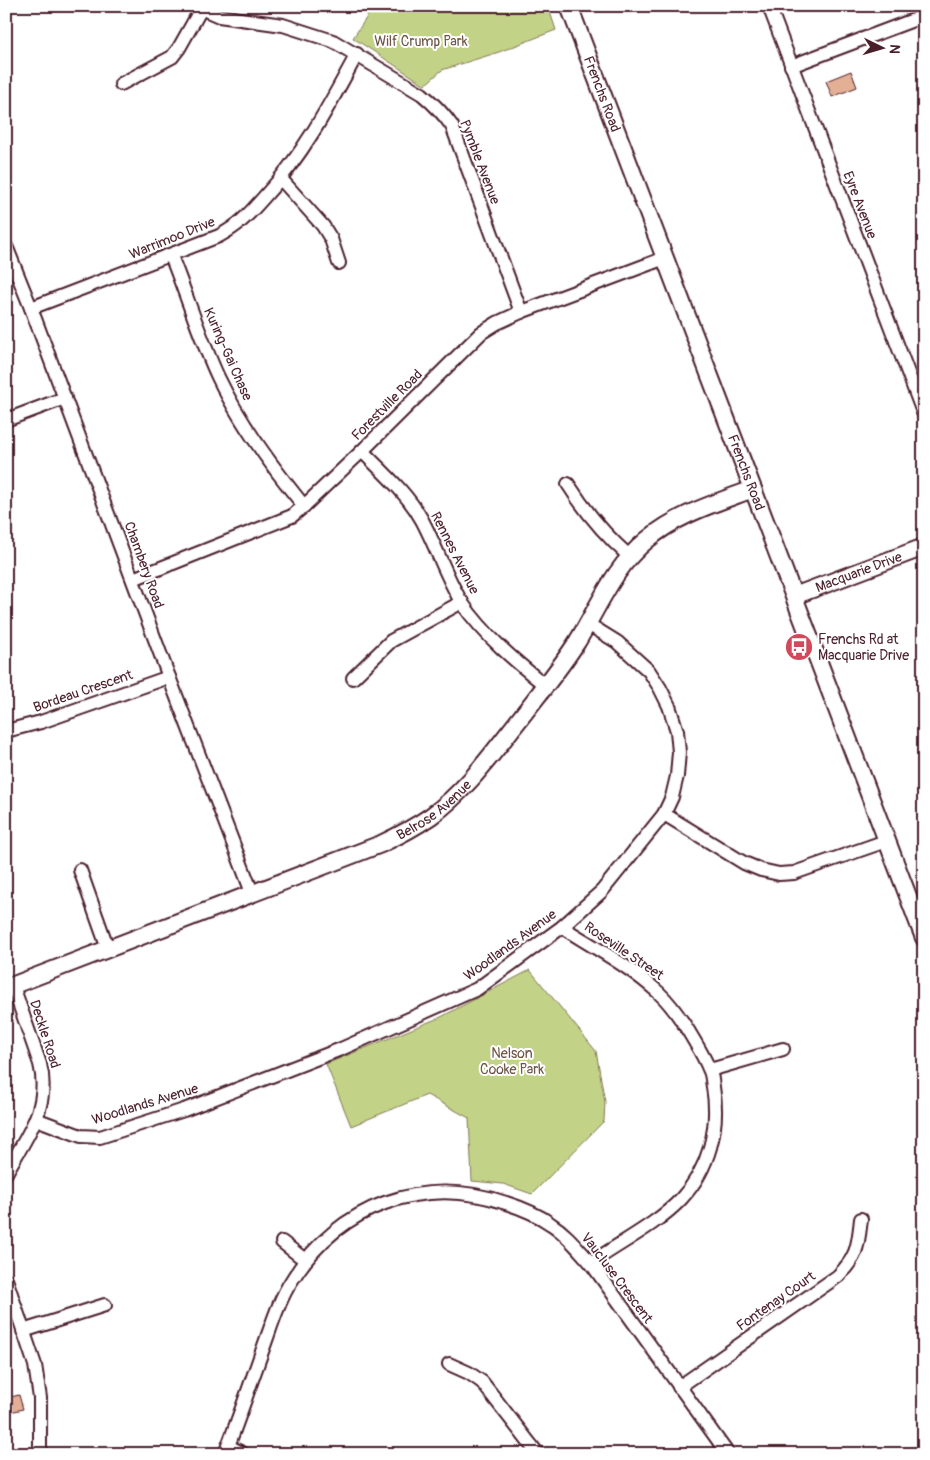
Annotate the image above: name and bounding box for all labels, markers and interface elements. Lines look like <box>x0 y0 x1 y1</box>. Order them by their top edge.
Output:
north arrow <box>858 22 908 72</box>
park label: Wilf Crump Park <box>374 33 468 50</box>
text: N <box>886 44 903 55</box>
street label: Frenchs Road <box>580 54 625 134</box>
street label: Pymble Avenue <box>456 117 504 207</box>
street label: Eyre Avenue <box>839 169 881 241</box>
street label: Warrimoo Drive <box>127 213 217 263</box>
street label: Kuring-Gai Chase <box>200 305 256 403</box>
street label: Forestville Road <box>348 366 426 444</box>
street label: Frenchs Road <box>724 432 769 513</box>
street label: Rennes Avenue <box>427 509 483 597</box>
street label: Chambery Road <box>120 519 168 611</box>
street label: Macquarie Drive <box>813 548 904 596</box>
place label: Frenchs Rd at Macquarie Drive <box>818 631 909 664</box>
bus stop icon: Frenchs Rd at Macquarie Drive <box>784 632 814 662</box>
street label: Bordeau Crescent <box>31 666 135 716</box>
street label: Belrose Avenue <box>394 776 475 843</box>
street label: Woodlands Avenue <box>460 906 560 984</box>
street label: Roseville Street <box>581 918 667 984</box>
street label: Deckle Road <box>26 998 64 1070</box>
park label: Nelson Cooke Park <box>480 1045 544 1078</box>
street label: Woodlands Avenue <box>90 1080 200 1128</box>
street label: Vaucluse Crescent <box>577 1229 657 1327</box>
street label: Fontenay Court <box>733 1267 819 1334</box>

